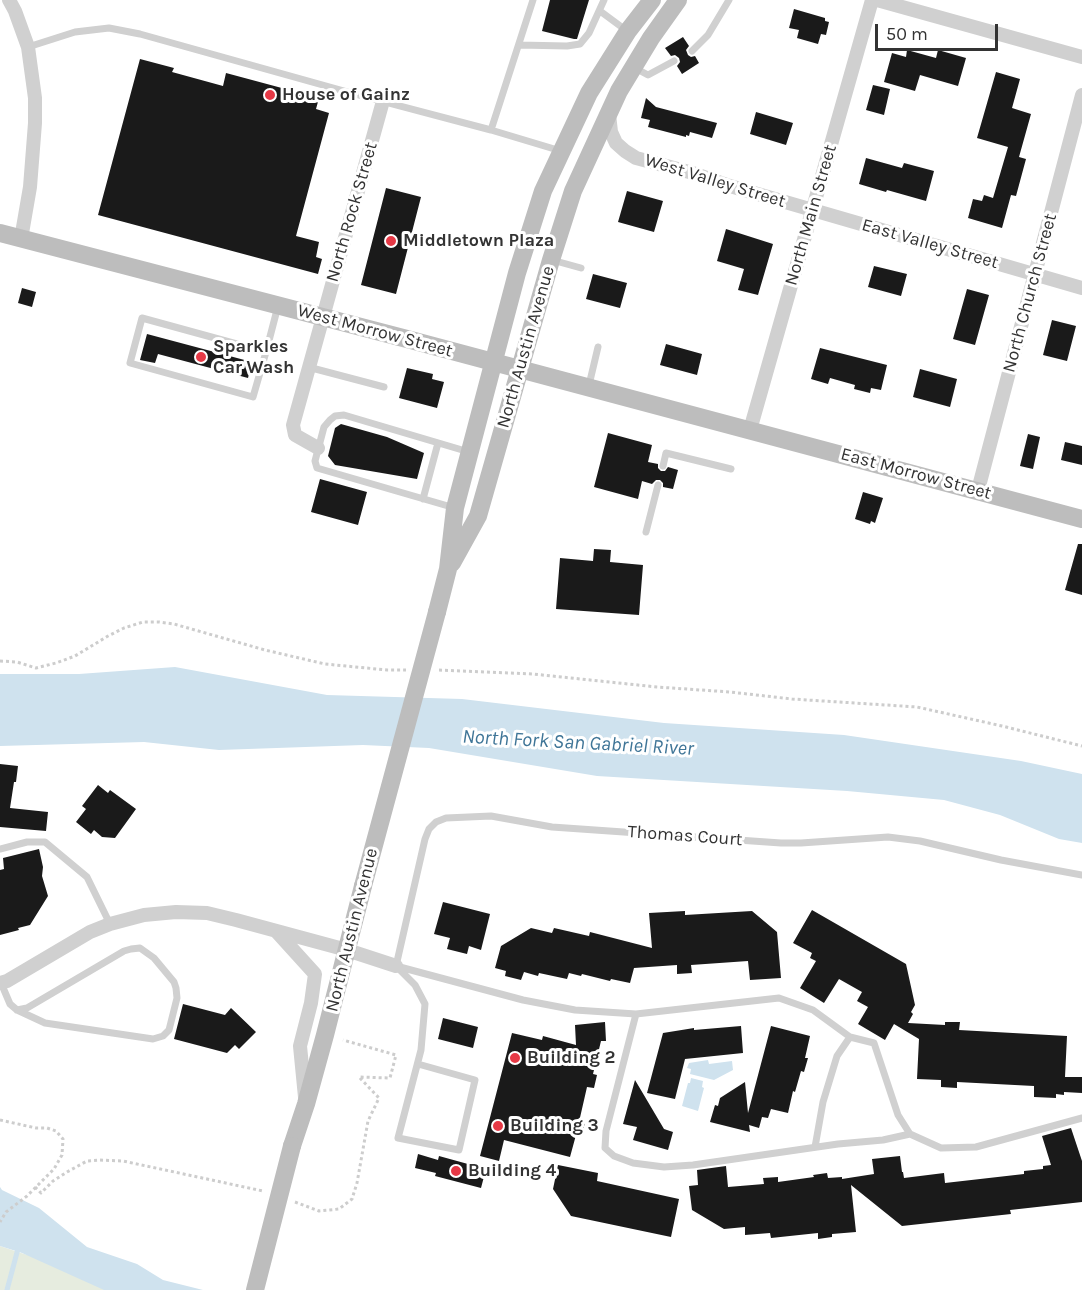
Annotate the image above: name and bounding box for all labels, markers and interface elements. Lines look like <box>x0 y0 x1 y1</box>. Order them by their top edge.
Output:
scale bar <box>878 12 1001 50</box>
text: 50 m <box>886 23 928 45</box>
place label: House of Gainz <box>282 84 410 106</box>
marker: House of Gainz <box>263 88 277 102</box>
street label: North Rock Street <box>322 140 382 284</box>
street label: North Main Street <box>781 142 841 288</box>
street label: West Valley Street <box>642 149 788 213</box>
street label: North Church Street <box>998 211 1062 375</box>
street label: East Valley Street <box>859 214 1001 274</box>
place label: Middletown Plaza <box>403 230 554 252</box>
marker: Middletown Plaza <box>384 234 398 248</box>
street label: North Austin Avenue <box>492 263 560 431</box>
street label: West Morrow Street <box>295 300 455 362</box>
place label: Sparkles Car Wash <box>213 336 294 378</box>
marker: Sparkles Car Wash <box>194 350 208 364</box>
street label: East Morrow Street <box>838 443 994 505</box>
water label: North Fork San Gabriel River <box>462 725 694 761</box>
street label: Thomas Court <box>627 821 743 851</box>
street label: North Austin Avenue <box>321 846 383 1014</box>
place label: Building 2 <box>527 1047 615 1069</box>
marker: Building 2 <box>508 1051 522 1065</box>
place label: Building 3 <box>510 1115 599 1137</box>
marker: Building 3 <box>491 1119 505 1133</box>
place label: Building 4 <box>468 1160 556 1182</box>
marker: Building 4 <box>449 1164 463 1178</box>

